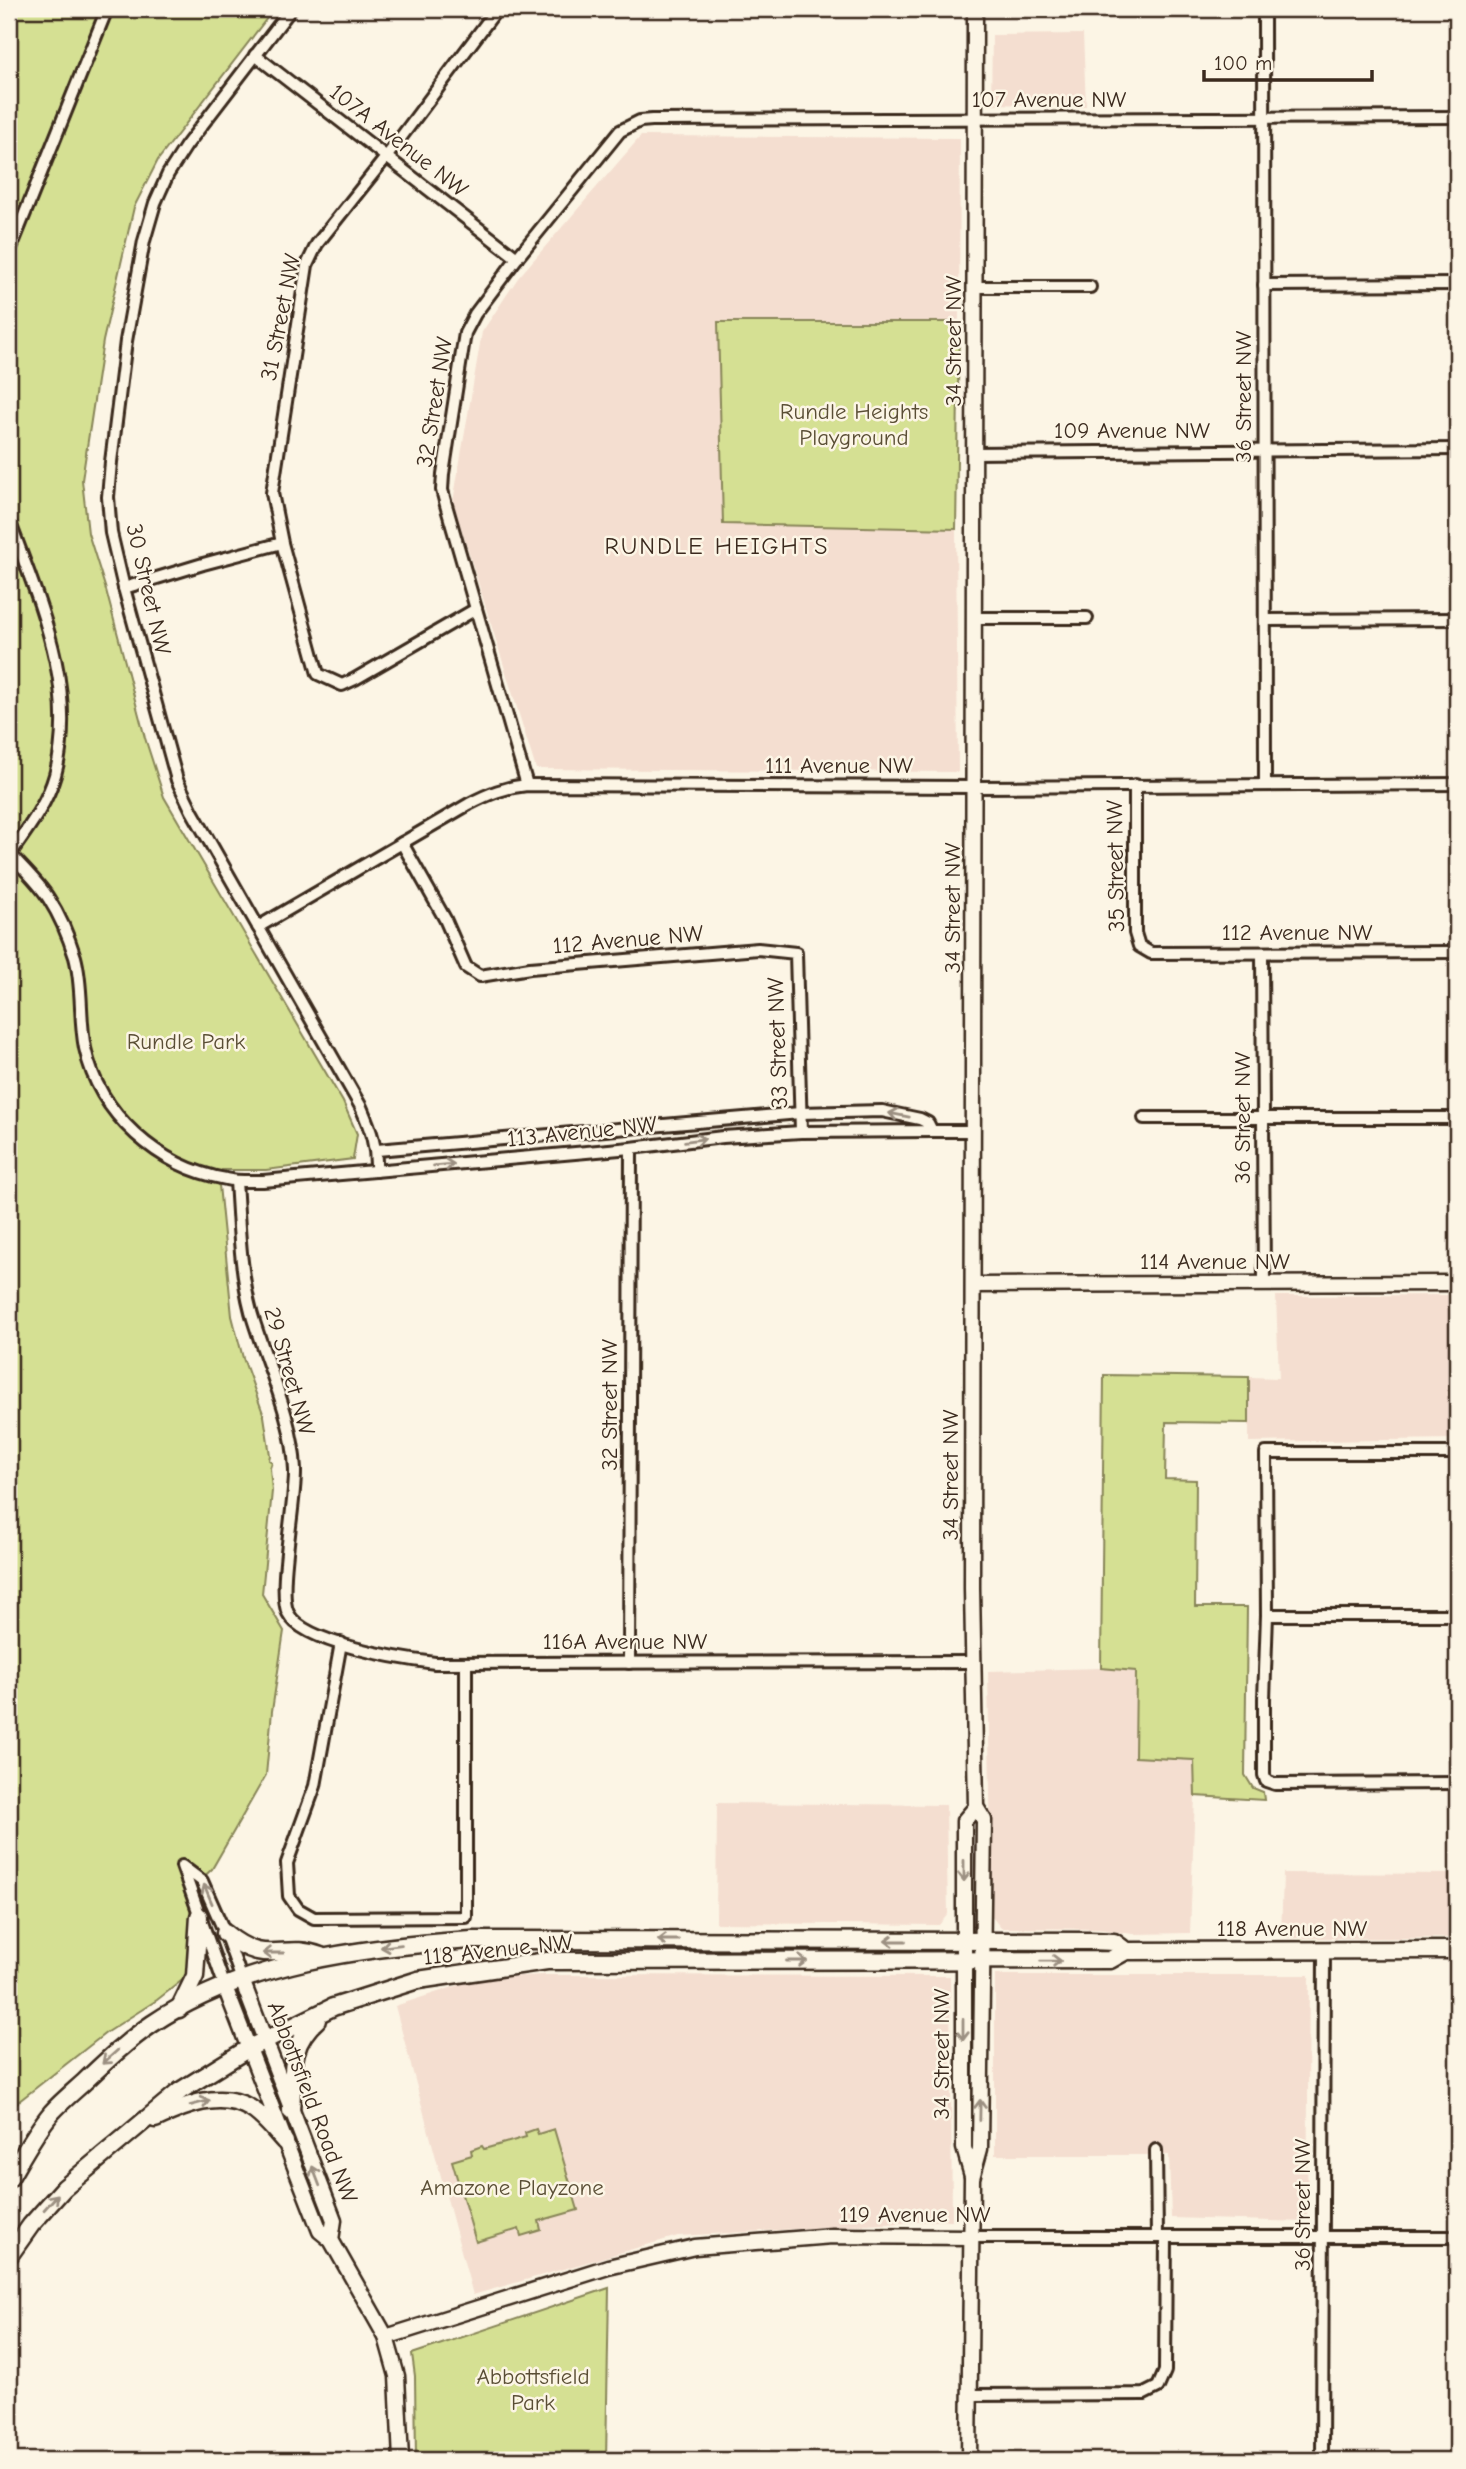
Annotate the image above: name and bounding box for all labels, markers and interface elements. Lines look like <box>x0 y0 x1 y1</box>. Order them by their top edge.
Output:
scale bar <box>1204 38 1372 82</box>
text: 100 m <box>1214 51 1272 75</box>
street label: 107A Avenue NW <box>324 78 473 203</box>
street label: 107 Avenue NW <box>972 86 1126 113</box>
street label: 31 Street NW <box>255 251 306 383</box>
street label: 34 Street NW <box>940 276 967 406</box>
street label: 36 Street NW <box>1230 331 1257 463</box>
street label: 32 Street NW <box>411 335 458 469</box>
park label: Rundle Heights Playground <box>780 398 928 451</box>
street label: 109 Avenue NW <box>1054 417 1210 444</box>
street label: 30 Street NW <box>120 521 177 657</box>
district label: RUNDLE HEIGHTS <box>604 532 830 560</box>
street label: 111 Avenue NW <box>765 752 913 779</box>
street label: 35 Street NW <box>1101 800 1130 932</box>
street label: 34 Street NW <box>939 843 966 973</box>
street label: 112 Avenue NW <box>552 919 704 960</box>
street label: 112 Avenue NW <box>1222 919 1372 946</box>
street label: 33 Street NW <box>762 977 793 1109</box>
park label: Rundle Park <box>127 1028 245 1055</box>
street label: 36 Street NW <box>1229 1052 1256 1184</box>
one-way arrow <box>888 1107 911 1121</box>
street label: 113 Avenue NW <box>506 1110 658 1153</box>
one-way arrow <box>683 1133 706 1146</box>
one-way arrow <box>433 1158 455 1171</box>
street label: 114 Avenue NW <box>1140 1248 1290 1275</box>
street label: 29 Street NW <box>258 1304 321 1438</box>
street label: 32 Street NW <box>596 1339 623 1471</box>
street label: 34 Street NW <box>937 1410 964 1540</box>
street label: 116A Avenue NW <box>543 1628 707 1655</box>
one-way arrow <box>957 1859 971 1882</box>
one-way arrow <box>201 1884 214 1905</box>
street label: 118 Avenue NW <box>1217 1915 1367 1942</box>
street label: 118 Avenue NW <box>422 1928 574 1971</box>
one-way arrow <box>656 1933 679 1947</box>
one-way arrow <box>884 1934 907 1948</box>
one-way arrow <box>380 1940 403 1953</box>
one-way arrow <box>262 1946 285 1960</box>
one-way arrow <box>785 1954 808 1968</box>
one-way arrow <box>1039 1954 1062 1968</box>
street label: 34 Street NW <box>928 1989 955 2119</box>
street label: Abbottsfield Road NW <box>262 1998 363 2207</box>
one-way arrow <box>956 2018 970 2041</box>
one-way arrow <box>101 2049 119 2065</box>
one-way arrow <box>188 2096 211 2109</box>
one-way arrow <box>974 2099 987 2122</box>
street label: 36 Street NW <box>1289 2139 1316 2271</box>
one-way arrow <box>309 2165 322 2187</box>
park label: Amazone Playzone <box>420 2174 604 2201</box>
one-way arrow <box>43 2194 59 2212</box>
street label: 119 Avenue NW <box>840 2201 991 2228</box>
park label: Abbottsfield Park <box>476 2363 590 2416</box>

